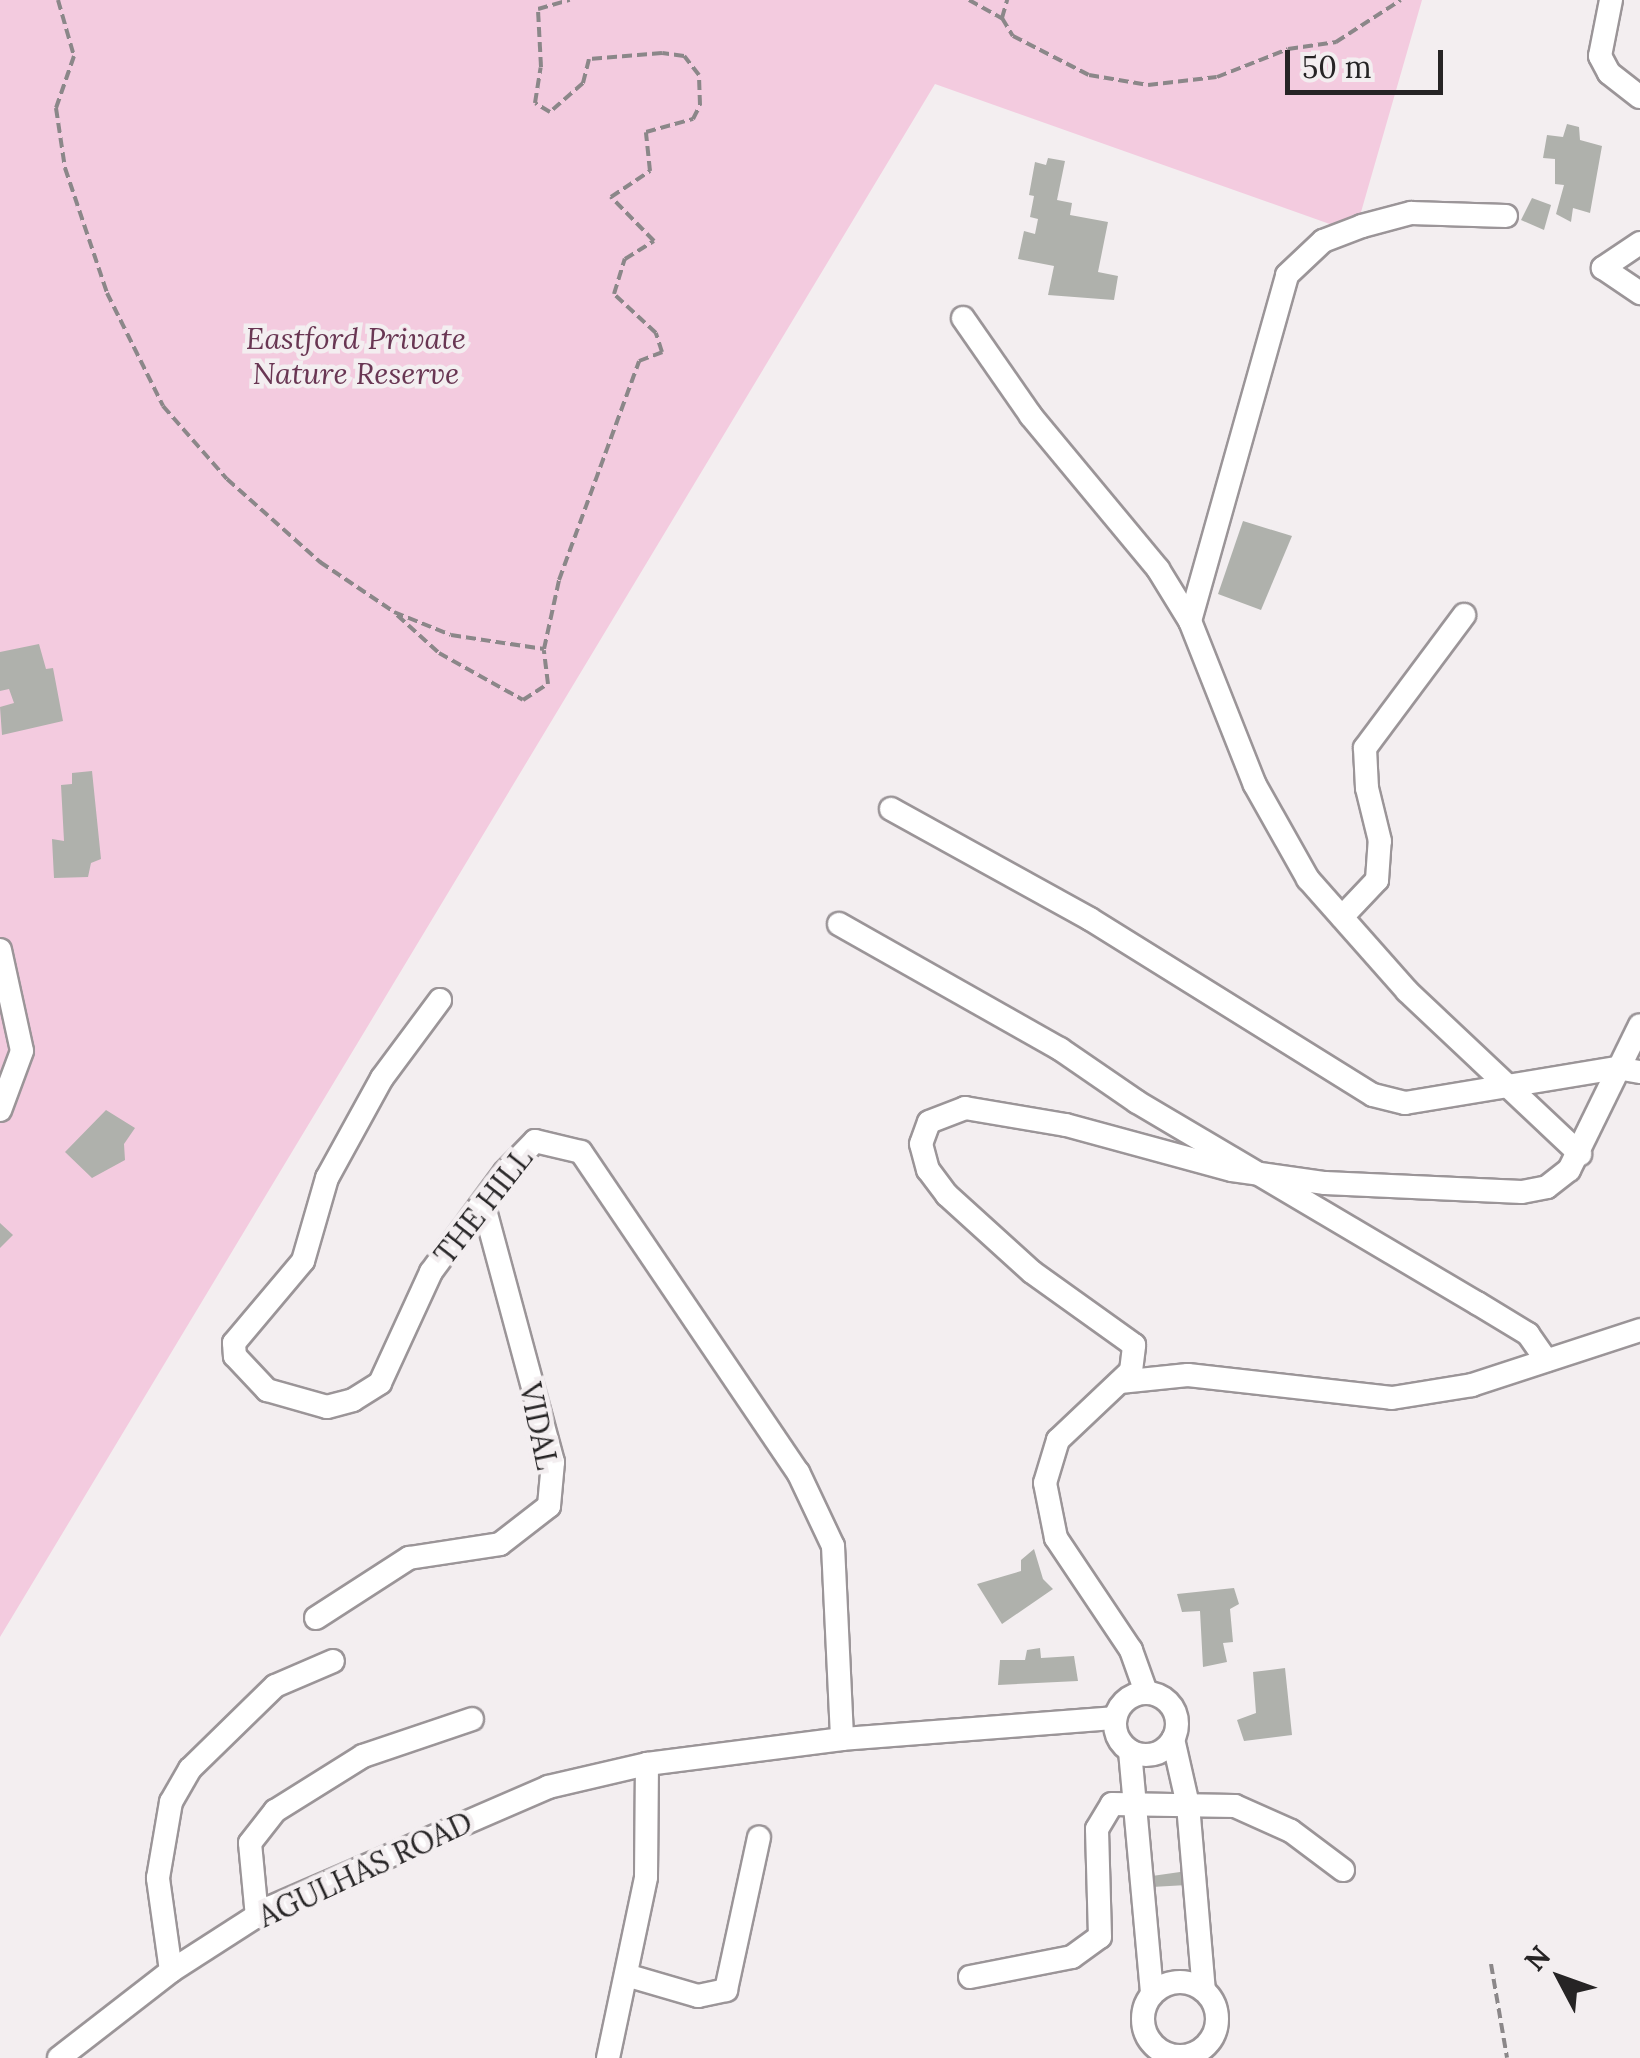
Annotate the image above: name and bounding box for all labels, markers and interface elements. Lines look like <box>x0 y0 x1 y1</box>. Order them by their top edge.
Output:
scale bar <box>1290 30 1448 92</box>
text: 50 m <box>1302 48 1372 86</box>
park label: Eastford Private Nature Reserve <box>246 320 466 390</box>
street label: THE HILL <box>427 1141 539 1271</box>
street label: VIDAL <box>512 1379 566 1473</box>
street label: AGULHAS ROAD <box>252 1804 478 1934</box>
north arrow <box>1510 1928 1610 2028</box>
text: N <box>1517 1938 1558 1978</box>

